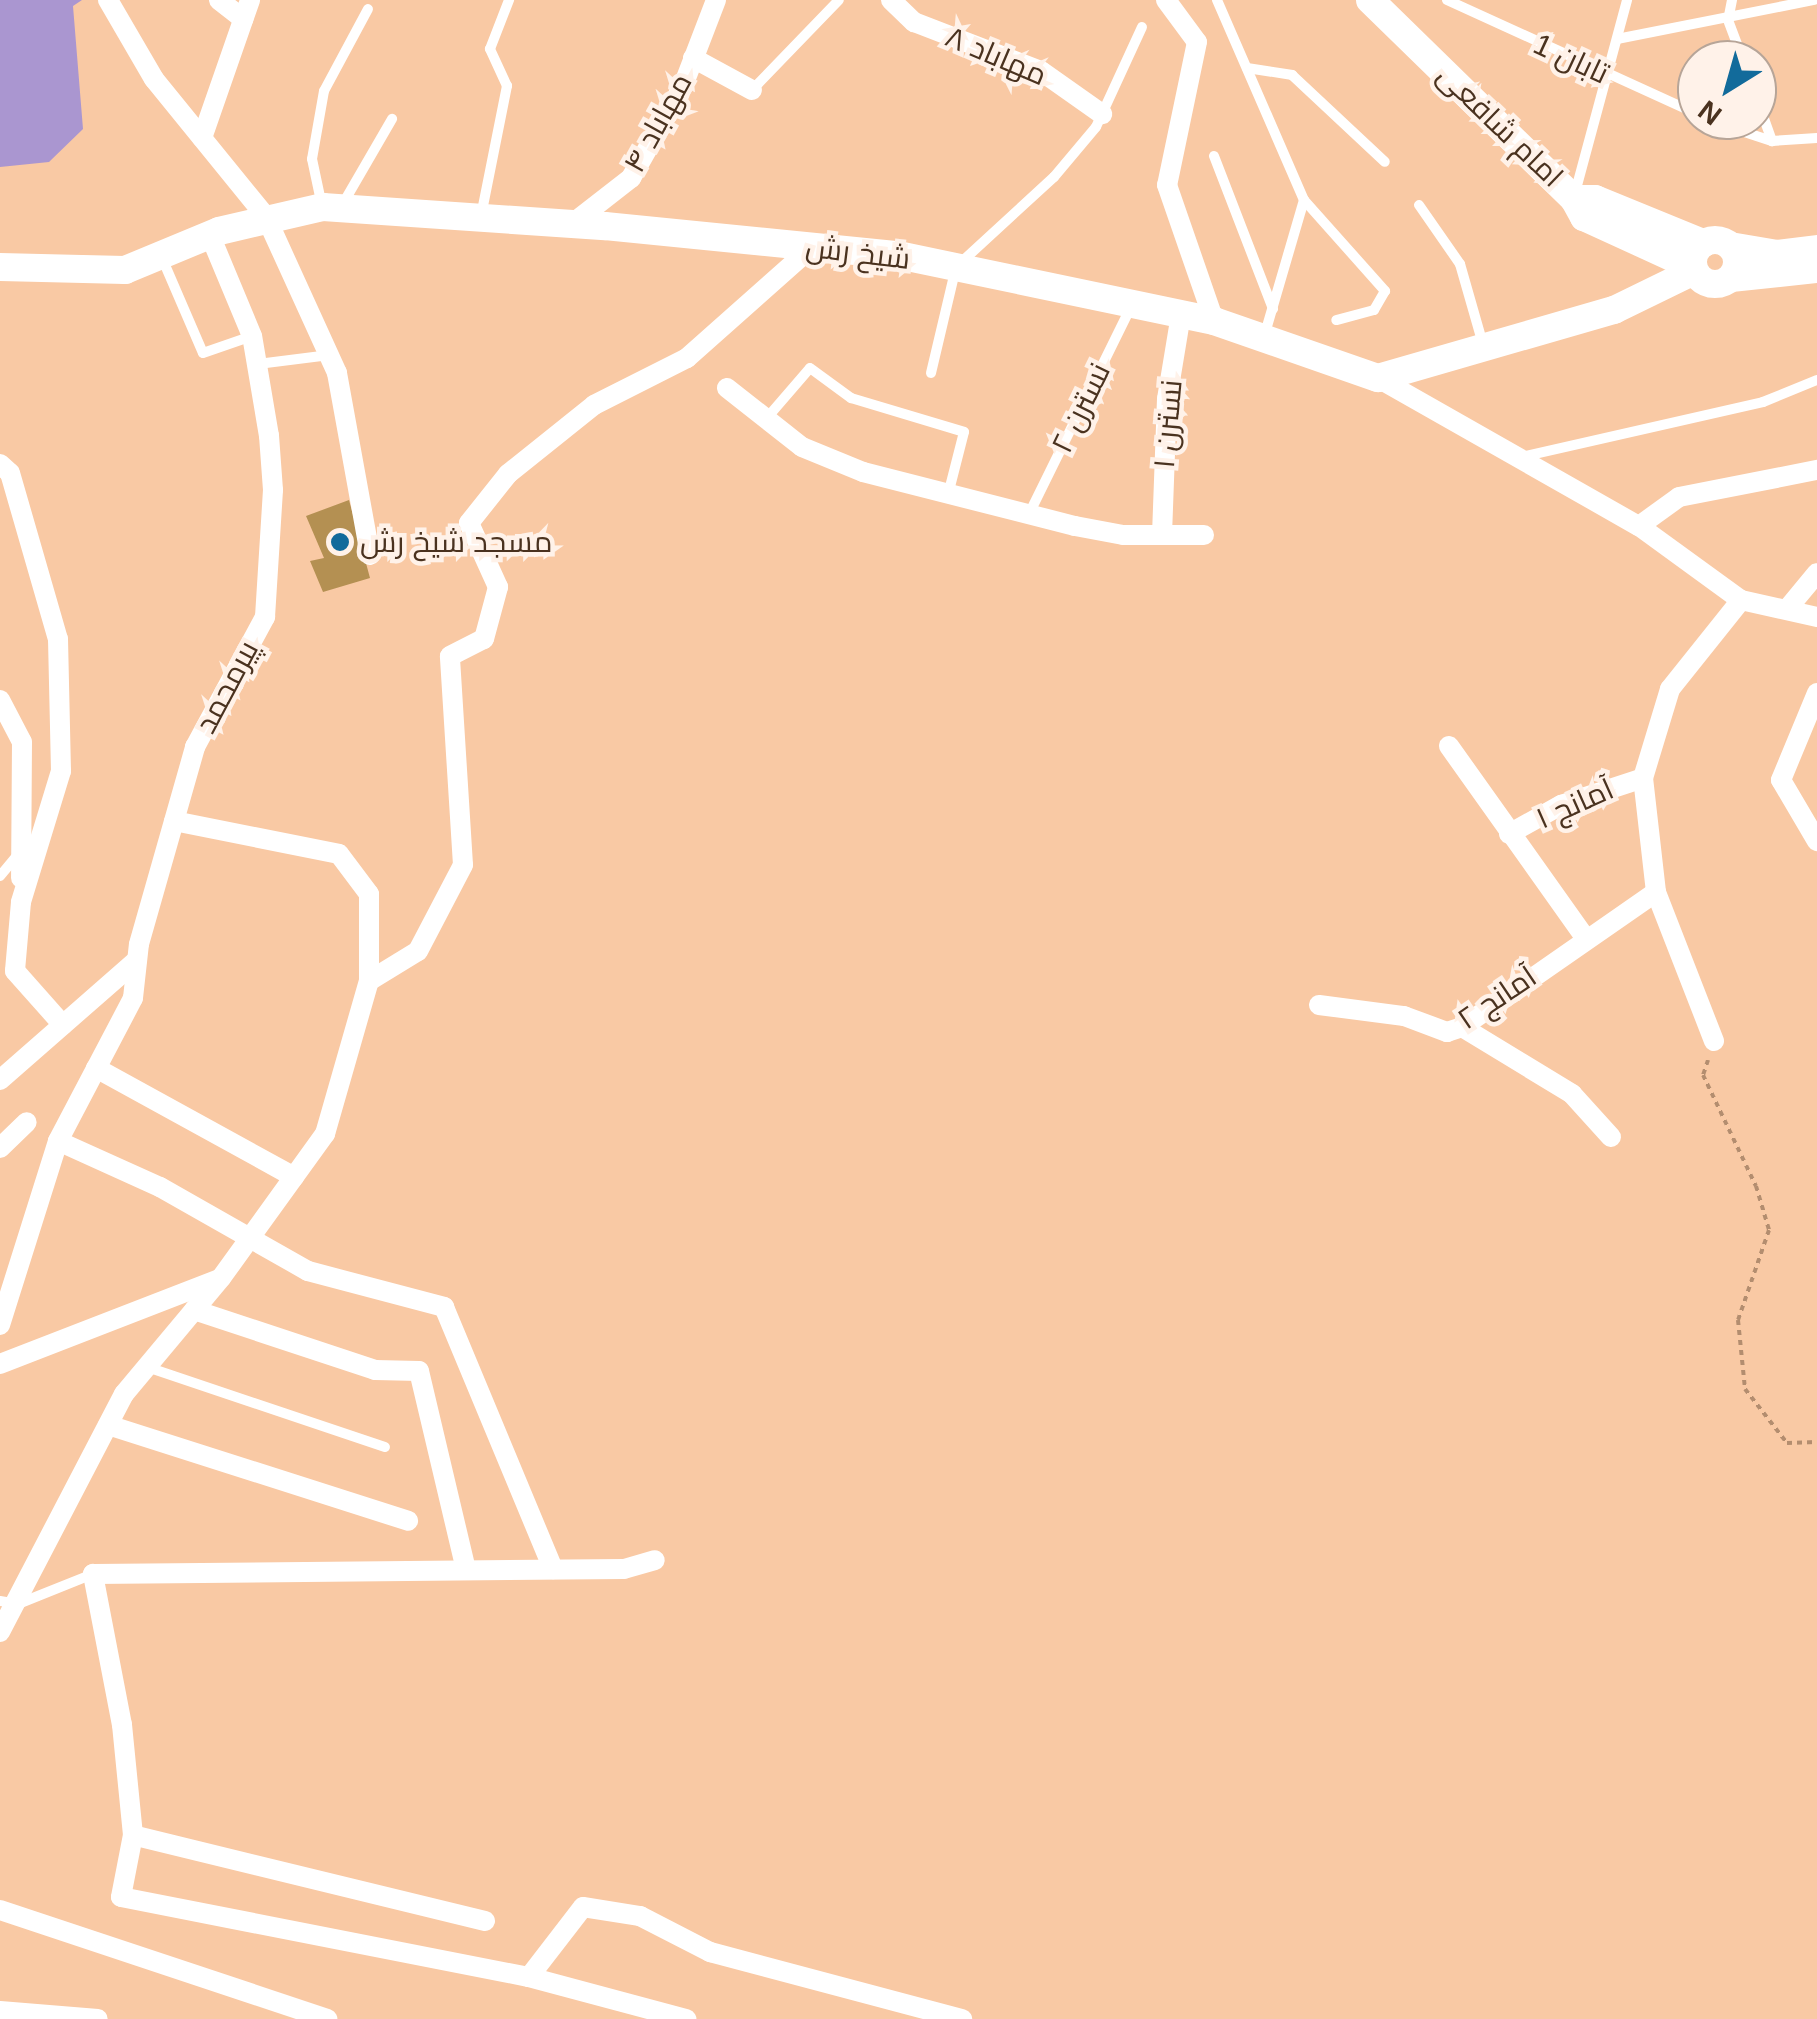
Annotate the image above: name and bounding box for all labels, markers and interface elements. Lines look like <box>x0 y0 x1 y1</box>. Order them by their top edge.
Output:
street label: مهاباد ۸ <box>940 19 1052 93</box>
street label: تابان 1 <box>1528 26 1614 92</box>
north arrow <box>1677 40 1777 140</box>
street label: امام شافعی <box>1430 57 1570 195</box>
street label: مهاباد ۴ <box>616 67 700 179</box>
text: N <box>1692 94 1727 131</box>
street label: شیخ رش <box>804 229 912 277</box>
street label: نسترن ۲ <box>1044 357 1118 459</box>
street label: نسترن ۱ <box>1146 378 1190 470</box>
place label: مسجد شیخ رش <box>360 524 553 560</box>
marker: مسجد شیخ رش <box>329 531 351 553</box>
street label: پیرمحمد <box>188 635 266 739</box>
street label: آمانج ۱ <box>1531 771 1619 837</box>
street label: آمانج ۲ <box>1451 959 1543 1037</box>

